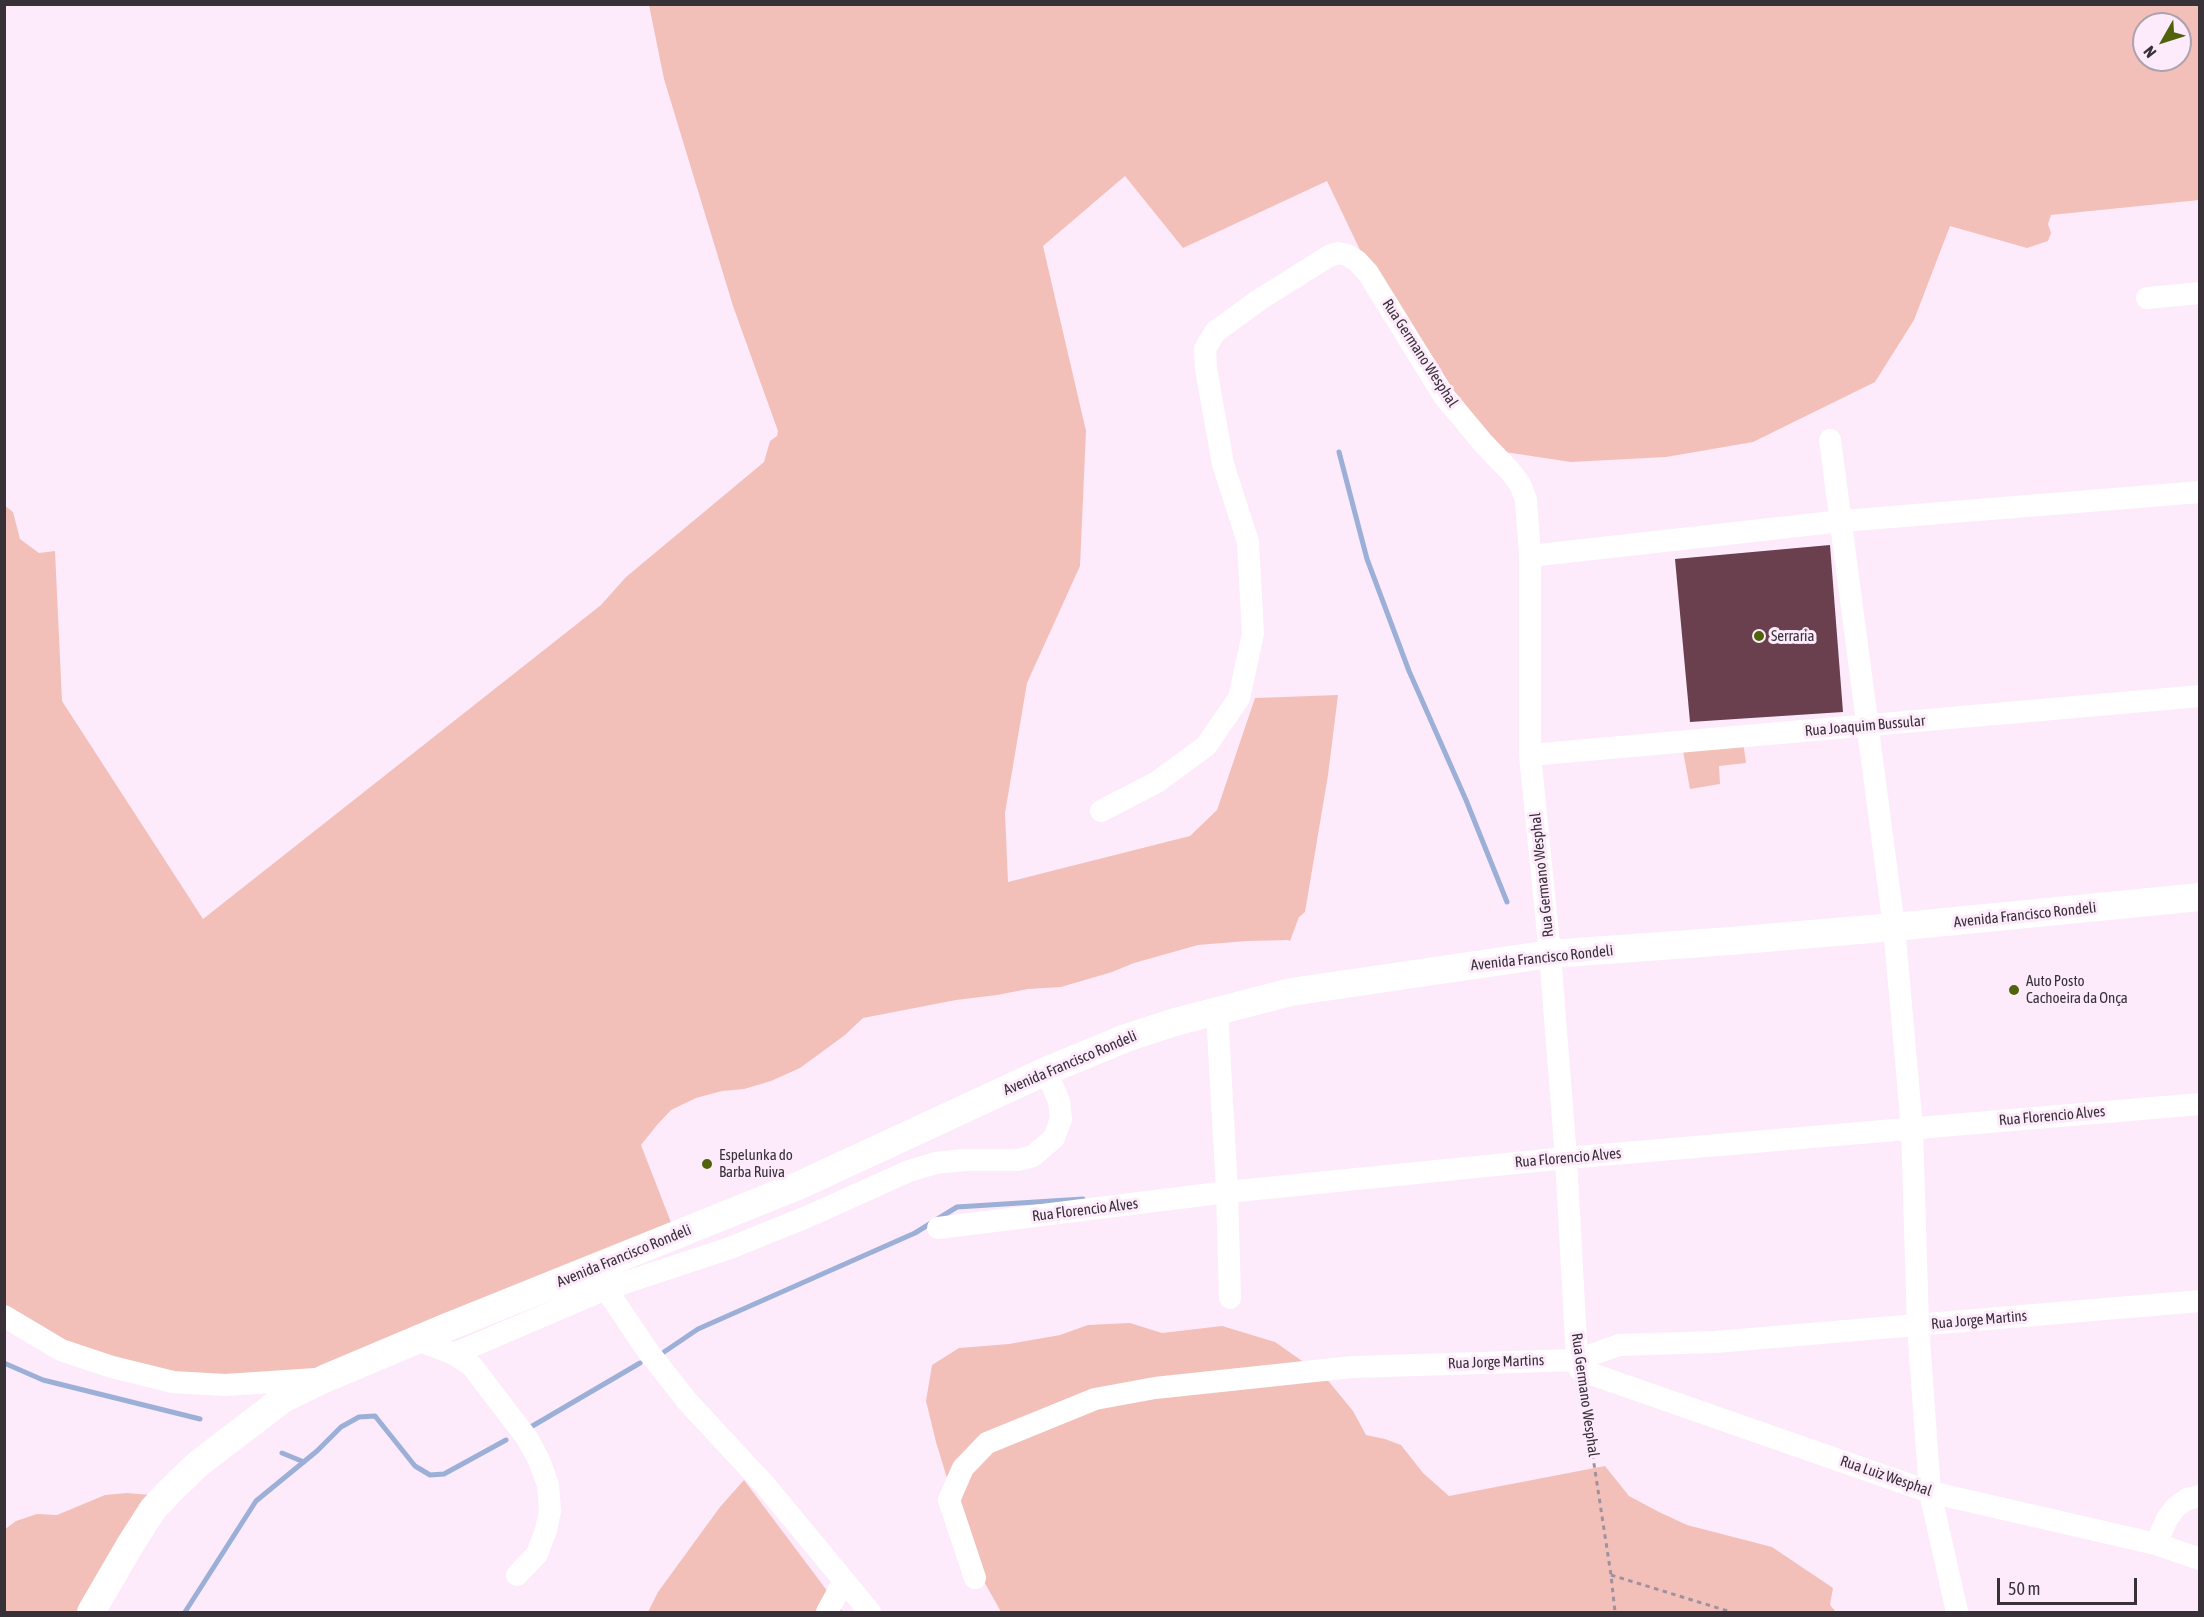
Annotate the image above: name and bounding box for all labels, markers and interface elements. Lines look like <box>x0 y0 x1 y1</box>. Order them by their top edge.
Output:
north arrow <box>2132 12 2192 72</box>
text: N <box>2140 43 2160 61</box>
street label: Rua Germano Wesphal <box>1378 296 1462 410</box>
place label: Serraria <box>1771 627 1814 645</box>
marker: Serraria <box>1752 629 1766 643</box>
street label: Rua Joaquim Bussular <box>1804 712 1926 740</box>
street label: Rua Germano Wesphal <box>1527 812 1557 938</box>
street label: Avenida Francisco Rondeli <box>1953 899 2097 931</box>
street label: Avenida Francisco Rondeli <box>1470 942 1614 974</box>
place label: Auto Posto Cachoeira da Onça <box>2026 972 2128 1007</box>
marker: Auto Posto Cachoeira da Onça <box>2007 983 2021 997</box>
street label: Avenida Francisco Rondeli <box>1001 1027 1139 1099</box>
street label: Rua Florencio Alves <box>1998 1102 2106 1130</box>
street label: Rua Florencio Alves <box>1514 1144 1622 1172</box>
place label: Espelunka do Barba Ruiva <box>719 1146 793 1181</box>
marker: Espelunka do Barba Ruiva <box>700 1157 714 1171</box>
street label: Rua Florencio Alves <box>1031 1195 1139 1225</box>
street label: Avenida Francisco Rondeli <box>554 1221 694 1291</box>
street label: Rua Jorge Martins <box>1930 1307 2028 1333</box>
street label: Rua Germano Wesphal <box>1567 1332 1603 1458</box>
street label: Rua Jorge Martins <box>1448 1351 1544 1373</box>
street label: Rua Luiz Wesphal <box>1838 1452 1934 1500</box>
scale bar <box>2000 1566 2140 1604</box>
text: 50 m <box>2008 1578 2040 1599</box>

